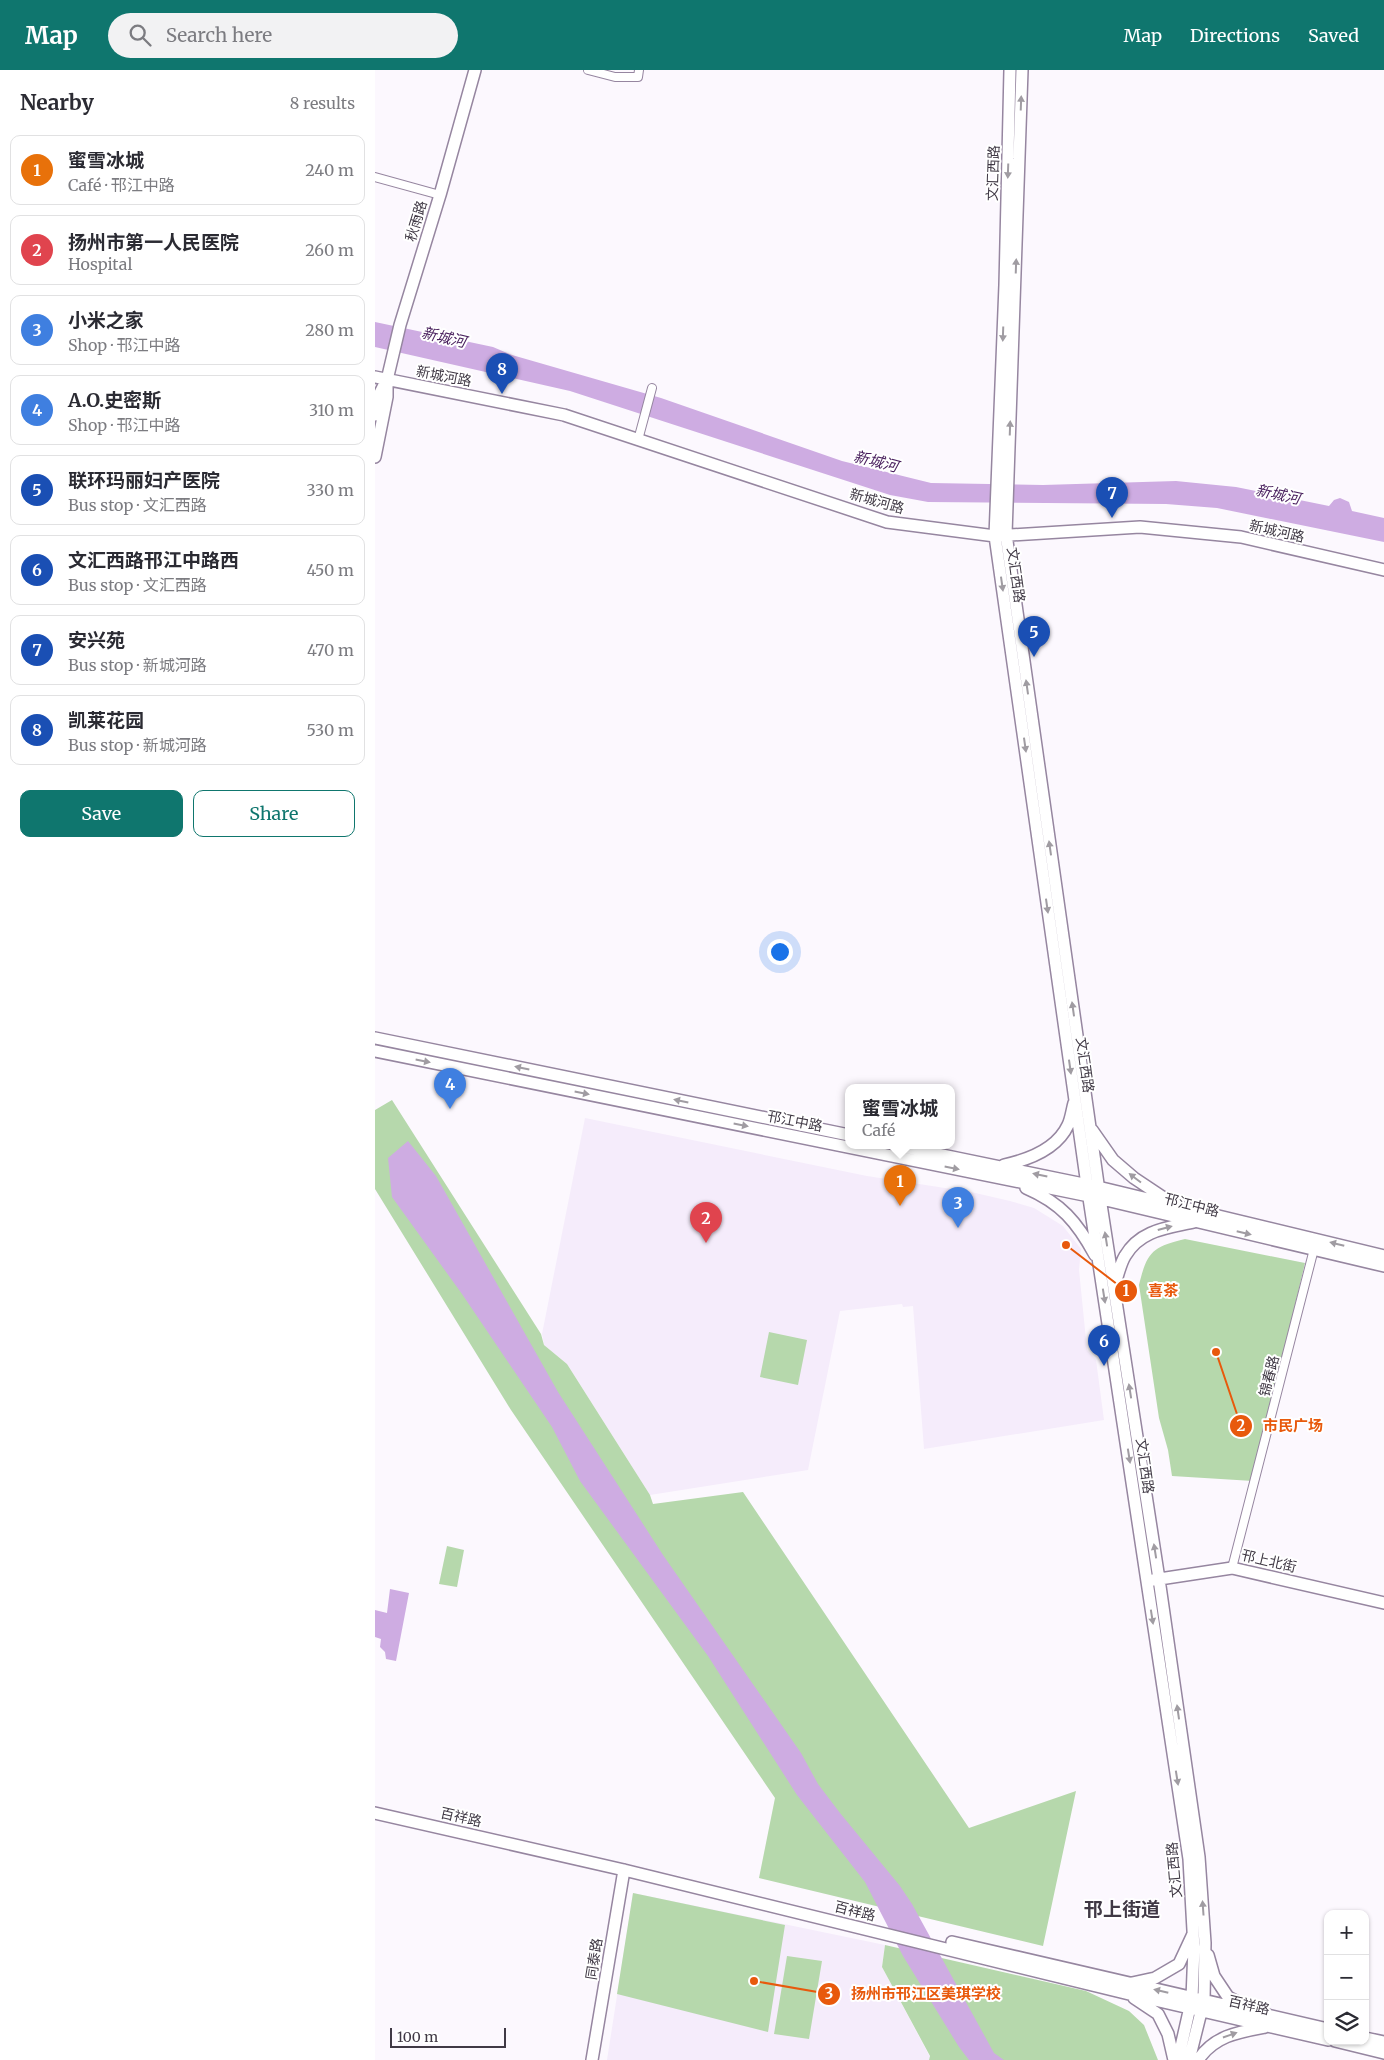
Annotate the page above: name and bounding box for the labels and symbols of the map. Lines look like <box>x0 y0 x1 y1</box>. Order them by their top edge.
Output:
one-way arrow <box>1018 95 1026 111</box>
street label: 文汇西路 <box>983 145 1003 201</box>
one-way arrow <box>1004 163 1012 179</box>
street label: 秋雨路 <box>401 198 431 244</box>
one-way arrow <box>1012 257 1020 273</box>
water label: 新城河 <box>420 323 471 352</box>
one-way arrow <box>998 326 1006 342</box>
pin: 8 <box>486 353 518 394</box>
street label: 新城河路 <box>415 362 473 390</box>
one-way arrow <box>1006 420 1014 436</box>
water label: 新城河 <box>852 446 903 476</box>
pin: 7 <box>1096 477 1128 518</box>
water label: 新城河 <box>1254 480 1305 509</box>
street label: 新城河路 <box>848 485 906 517</box>
street label: 新城河路 <box>1248 516 1306 546</box>
street label: 文汇西路 <box>1003 546 1029 604</box>
one-way arrow <box>998 576 1006 592</box>
pin: 5 <box>1018 616 1050 657</box>
one-way arrow <box>1023 679 1031 695</box>
one-way arrow <box>1021 737 1029 753</box>
one-way arrow <box>1046 840 1054 856</box>
one-way arrow <box>1044 898 1052 914</box>
your location <box>767 939 793 965</box>
one-way arrow <box>1069 1001 1077 1017</box>
street label: 文汇西路 <box>1072 1036 1098 1094</box>
one-way arrow <box>415 1057 430 1065</box>
one-way arrow <box>1067 1059 1075 1075</box>
one-way arrow <box>514 1064 529 1072</box>
pin: 4 <box>434 1068 466 1109</box>
one-way arrow <box>574 1089 590 1097</box>
one-way arrow <box>673 1097 689 1105</box>
street label: 邗江中路 <box>766 1107 824 1135</box>
one-way arrow <box>734 1122 750 1130</box>
one-way arrow <box>945 1164 960 1172</box>
pin: 1 <box>884 1165 916 1206</box>
one-way arrow <box>1032 1171 1047 1179</box>
one-way arrow <box>1129 1172 1142 1183</box>
pin: 3 <box>942 1187 974 1228</box>
street label: 邗江中路 <box>1163 1189 1221 1221</box>
pin: 2 <box>690 1202 722 1243</box>
one-way arrow <box>1157 1224 1172 1232</box>
one-way arrow <box>1236 1229 1251 1237</box>
one-way arrow <box>1102 1231 1110 1247</box>
one-way arrow <box>1329 1240 1344 1248</box>
callout: 喜茶 <box>1113 1276 1188 1306</box>
text: 1 <box>1123 1281 1130 1300</box>
text: 喜茶 <box>1148 1281 1179 1300</box>
one-way arrow <box>1101 1288 1109 1304</box>
pin: 6 <box>1088 1325 1120 1366</box>
street label: 锦春路 <box>1255 1353 1283 1399</box>
one-way arrow <box>1126 1382 1134 1398</box>
callout: 市民广场 <box>1228 1411 1333 1441</box>
text: 2 <box>1237 1416 1246 1435</box>
text: 市民广场 <box>1263 1416 1323 1435</box>
street label: 文汇西路 <box>1132 1437 1158 1495</box>
one-way arrow <box>1125 1449 1133 1465</box>
one-way arrow <box>1151 1543 1159 1559</box>
street label: 邗上北街 <box>1240 1546 1298 1576</box>
one-way arrow <box>1149 1610 1157 1626</box>
one-way arrow <box>1174 1704 1182 1720</box>
one-way arrow <box>1173 1770 1181 1786</box>
street label: 百祥路 <box>439 1804 483 1830</box>
street label: 文汇西路 <box>1163 1841 1185 1899</box>
street label: 百祥路 <box>832 1897 878 1925</box>
district label: 邗上街道 <box>1084 1897 1160 1921</box>
one-way arrow <box>1198 1900 1206 1916</box>
street label: 同泰路 <box>582 1937 606 1981</box>
callout: 扬州市邗江区美琪学校 <box>816 1979 1011 2009</box>
text: 3 <box>825 1984 833 2003</box>
text: 扬州市邗江区美琪学校 <box>851 1984 1001 2003</box>
one-way arrow <box>1153 1987 1169 1995</box>
street label: 百祥路 <box>1227 1992 1271 2018</box>
scale bar <box>390 2025 506 2048</box>
one-way arrow <box>1223 2031 1238 2039</box>

